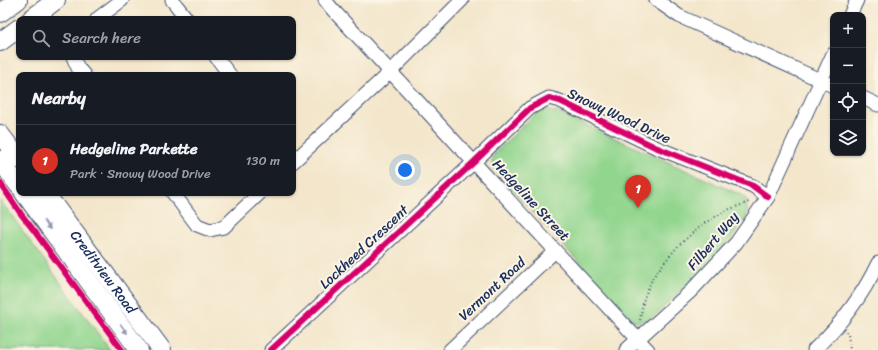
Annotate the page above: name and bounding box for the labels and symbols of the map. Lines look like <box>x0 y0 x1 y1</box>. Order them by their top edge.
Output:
street label: Snowy Wood Drive <box>563 81 675 151</box>
street label: Hedgeline Street <box>486 153 576 247</box>
your location <box>395 160 415 180</box>
pin: 1 <box>625 175 651 208</box>
street label: Lockheed Crescent <box>313 198 416 295</box>
street label: Filbert Way <box>681 205 746 276</box>
one-way arrow <box>43 219 51 230</box>
street label: Creditview Road <box>64 224 144 320</box>
street label: Vermont Road <box>452 250 533 327</box>
one-way arrow <box>119 324 128 335</box>

